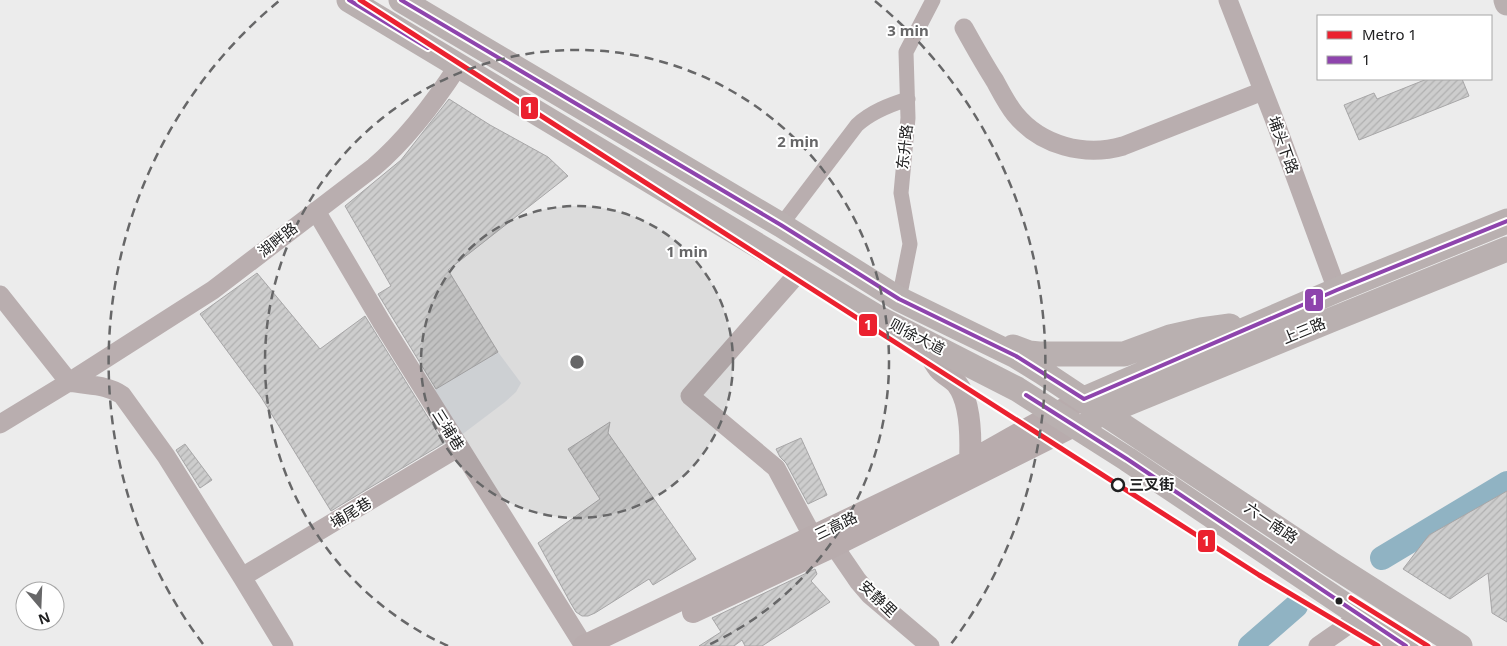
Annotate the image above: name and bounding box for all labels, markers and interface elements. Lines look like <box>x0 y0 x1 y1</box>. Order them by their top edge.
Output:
legend <box>1317 15 1492 80</box>
text: 3 min <box>887 20 929 40</box>
text: Metro 1 <box>1362 24 1417 44</box>
text: 1 <box>1362 49 1371 69</box>
line badge: 1 <box>520 96 539 120</box>
text: 1 <box>525 98 533 117</box>
street label: 埔头下路 <box>1264 113 1304 176</box>
street label: 东升路 <box>892 123 916 170</box>
text: 2 min <box>777 131 819 151</box>
street label: 湖畔路 <box>253 217 301 261</box>
text: 1 min <box>666 241 708 261</box>
line badge: 1 <box>1304 288 1324 312</box>
text: 1 <box>1310 290 1318 309</box>
street label: 上三路 <box>1279 312 1328 348</box>
line badge: 1 <box>858 313 878 337</box>
street label: 则徐大道 <box>886 314 949 359</box>
text: 1 <box>864 315 872 334</box>
centre of rings <box>568 353 586 371</box>
street label: 三埔巷 <box>428 405 469 454</box>
place label: 三叉街 <box>1129 474 1174 494</box>
marker: 三叉街 <box>1111 478 1125 492</box>
street label: 埔尾巷 <box>326 492 375 532</box>
street label: 六一南路 <box>1241 497 1302 547</box>
street label: 三高路 <box>811 506 860 544</box>
line badge: 1 <box>1197 529 1216 553</box>
text: 1 <box>1202 531 1210 550</box>
street label: 安静里 <box>856 575 902 621</box>
north arrow <box>15 581 65 631</box>
unlabelled marker <box>1334 596 1344 606</box>
text: N <box>36 608 53 630</box>

